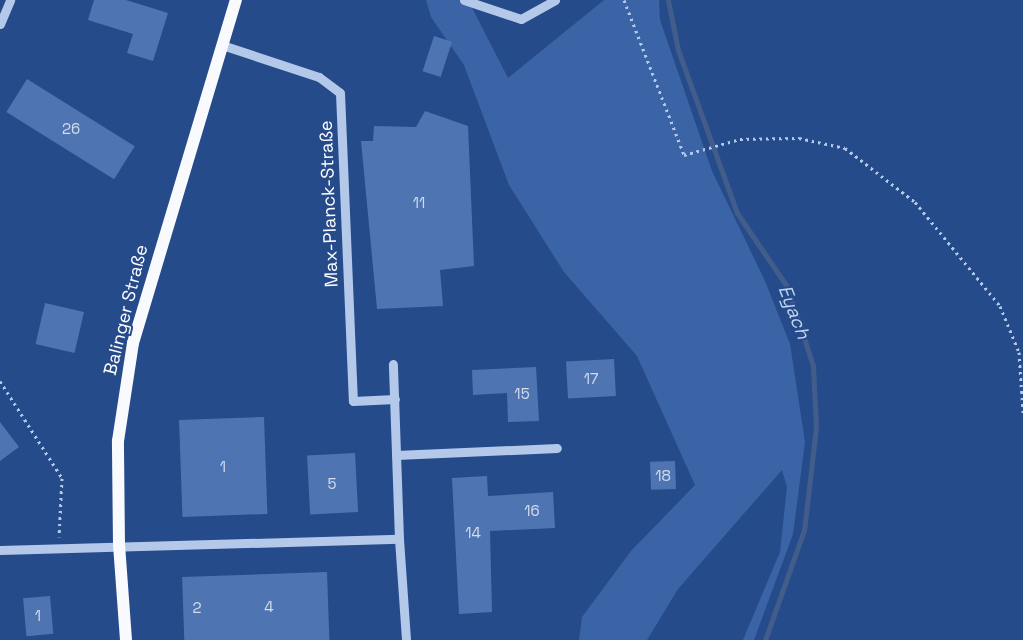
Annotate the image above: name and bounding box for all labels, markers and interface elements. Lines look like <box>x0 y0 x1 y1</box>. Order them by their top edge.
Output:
house number: 26 <box>62 120 80 138</box>
street label: Max-Planck-Straße <box>315 120 343 288</box>
house number: 11 <box>413 194 425 212</box>
street label: Balinger Straße <box>99 242 153 378</box>
water label: Eyach <box>773 282 815 342</box>
house number: 17 <box>584 370 598 388</box>
house number: 15 <box>514 385 530 403</box>
house number: 1 <box>220 458 226 476</box>
house number: 18 <box>655 467 671 485</box>
house number: 5 <box>328 475 336 493</box>
house number: 16 <box>524 502 540 520</box>
house number: 14 <box>465 524 481 542</box>
house number: 4 <box>264 598 274 616</box>
house number: 2 <box>192 599 202 617</box>
house number: 1 <box>35 607 41 625</box>

